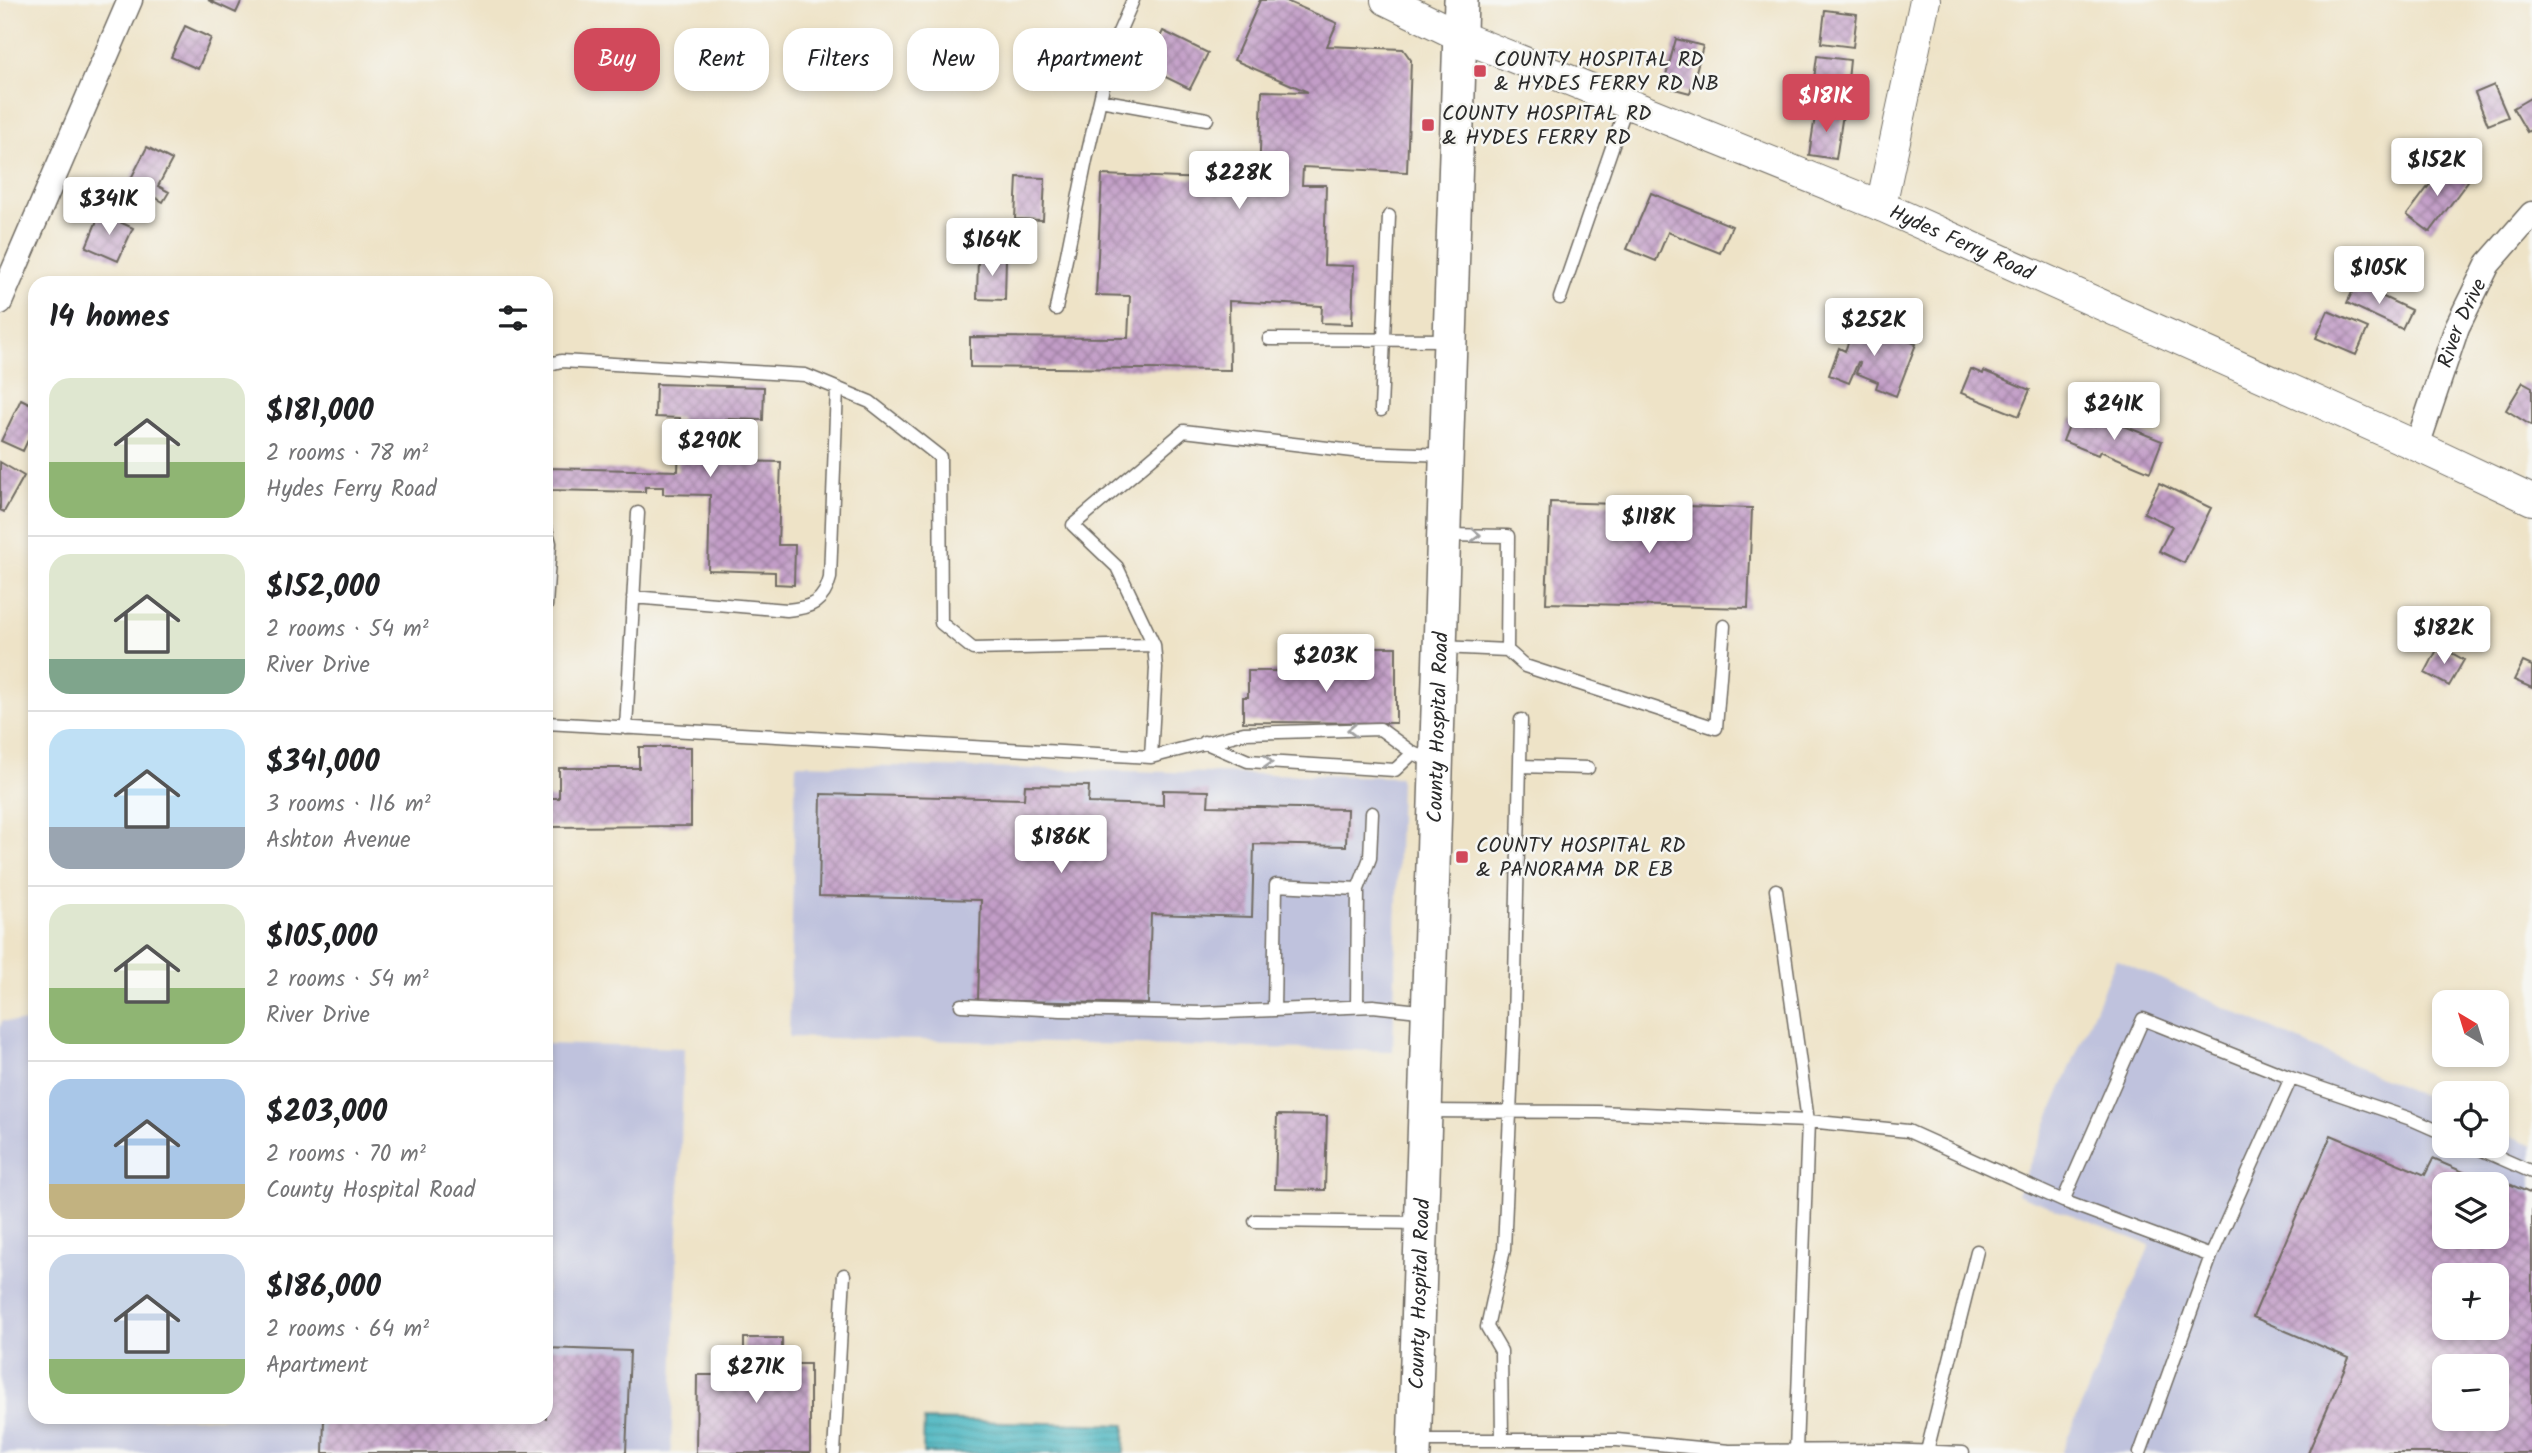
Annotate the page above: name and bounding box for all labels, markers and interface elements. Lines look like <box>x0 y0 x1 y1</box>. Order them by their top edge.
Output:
chip: Buy <box>574 28 660 91</box>
chip: Rent <box>674 28 769 91</box>
chip: Filters <box>783 28 893 91</box>
chip: New <box>907 28 999 91</box>
chip: Apartment <box>1013 28 1167 91</box>
place label: COUNTY HOSPITAL RD & HYDES FERRY RD NB <box>1494 44 1719 101</box>
marker: COUNTY HOSPITAL RD & HYDES FERRY RD NB <box>1472 63 1488 79</box>
pin: $181K <box>1777 74 1875 134</box>
text: $181K <box>1799 79 1853 115</box>
place label: COUNTY HOSPITAL RD & HYDES FERRY RD <box>1442 98 1652 155</box>
marker: COUNTY HOSPITAL RD & HYDES FERRY RD <box>1420 117 1436 133</box>
pin: $152K <box>2388 138 2486 198</box>
text: $152K <box>2407 143 2467 179</box>
pin: $228K <box>1190 152 1288 211</box>
text: $228K <box>1205 156 1273 192</box>
pin: $341K <box>60 177 158 237</box>
text: $341K <box>79 182 139 218</box>
street label: Hydes Ferry Road <box>1883 197 2040 291</box>
pin: $164K <box>943 218 1041 278</box>
text: $164K <box>962 223 1022 259</box>
pin: $105K <box>2330 246 2428 306</box>
text: $105K <box>2350 251 2408 287</box>
street label: River Drive <box>2429 272 2497 372</box>
text: 14 homes <box>49 294 170 342</box>
pin: $252K <box>1825 298 1923 358</box>
icon: filters <box>494 299 532 337</box>
text: $252K <box>1841 303 1907 339</box>
pin: $241K <box>2065 382 2163 442</box>
text: $241K <box>2084 387 2144 423</box>
text: $181,000 <box>266 388 374 436</box>
icon: home <box>105 406 189 490</box>
pin: $290K <box>661 420 759 479</box>
text: $290K <box>678 424 742 460</box>
text: 2 rooms · 78 m² <box>266 436 428 472</box>
text: Hydes Ferry Road <box>266 472 437 508</box>
pin: $118K <box>1600 496 1698 555</box>
text: $118K <box>1622 500 1676 536</box>
one-way arrow <box>1471 528 1482 543</box>
text: $152,000 <box>266 564 380 612</box>
icon: home <box>105 582 189 666</box>
pin: $182K <box>2395 606 2493 666</box>
text: $182K <box>2413 611 2475 647</box>
text: 2 rooms · 54 m² <box>266 612 429 648</box>
street label: County Hospital Road <box>1419 631 1459 823</box>
pin: $203K <box>1277 634 1375 694</box>
text: $203K <box>1293 639 1359 675</box>
text: River Drive <box>266 648 370 684</box>
one-way arrow <box>1346 722 1357 738</box>
text: $341,000 <box>266 739 380 787</box>
one-way arrow <box>1263 754 1274 769</box>
icon: home <box>105 757 189 841</box>
text: 3 rooms · 116 m² <box>266 787 431 823</box>
pin: $186K <box>1012 816 1110 875</box>
text: $186K <box>1031 820 1091 856</box>
text: Ashton Avenue <box>266 823 411 859</box>
place label: COUNTY HOSPITAL RD & PANORAMA DR EB <box>1476 830 1686 887</box>
marker: COUNTY HOSPITAL RD & PANORAMA DR EB <box>1454 849 1470 865</box>
text: $105,000 <box>266 914 377 962</box>
icon: home <box>105 932 189 1016</box>
text: 2 rooms · 54 m² <box>266 962 429 998</box>
north arrow <box>2432 990 2510 1068</box>
map controls <box>2432 990 2509 1431</box>
text: River Drive <box>266 998 370 1034</box>
button: locate <box>2432 1081 2509 1158</box>
text: $203,000 <box>266 1089 387 1137</box>
icon: home <box>105 1107 189 1191</box>
text: 2 rooms · 70 m² <box>266 1137 426 1173</box>
button: layers <box>2432 1172 2509 1249</box>
text: County Hospital Road <box>266 1173 475 1209</box>
street label: County Hospital Road <box>1401 1198 1440 1390</box>
button: + <box>2432 1263 2509 1340</box>
text: $186,000 <box>266 1264 381 1312</box>
icon: home <box>105 1282 189 1366</box>
text: 2 rooms · 64 m² <box>266 1312 429 1348</box>
pin: $271K <box>707 1346 805 1405</box>
text: Apartment <box>266 1348 368 1384</box>
text: $271K <box>727 1350 785 1386</box>
button: − <box>2432 1354 2509 1431</box>

